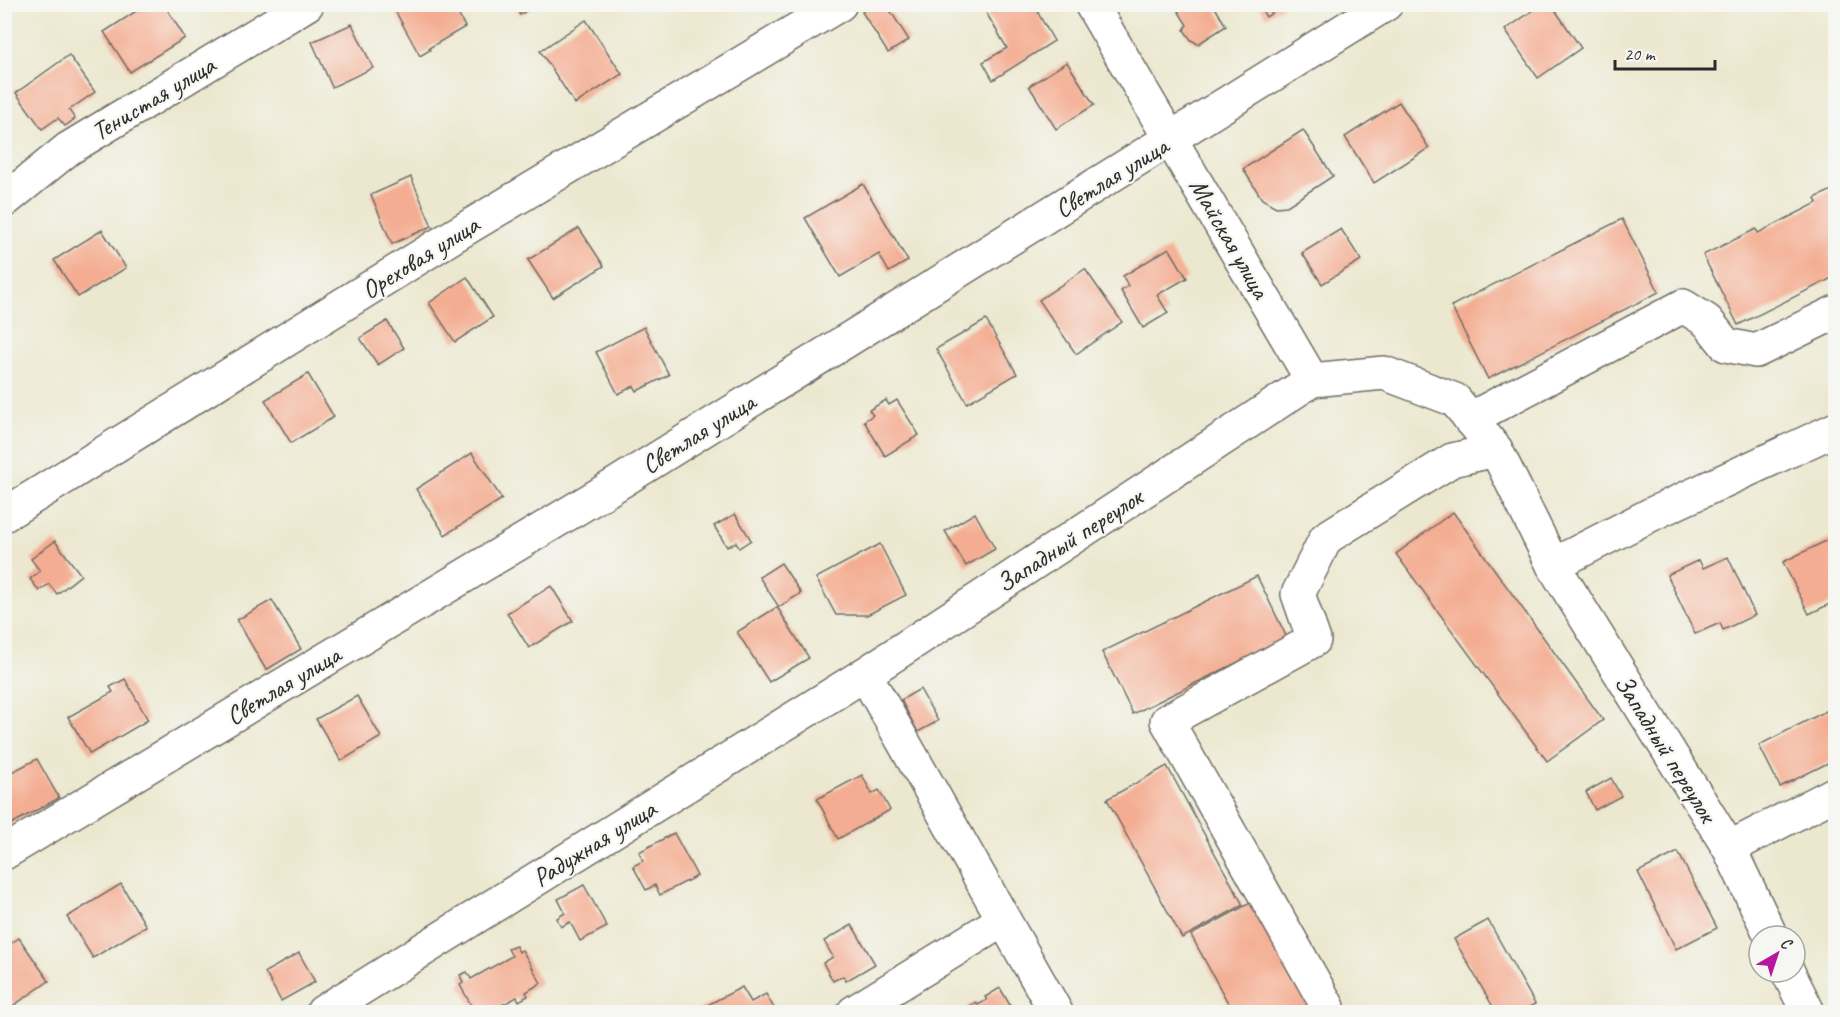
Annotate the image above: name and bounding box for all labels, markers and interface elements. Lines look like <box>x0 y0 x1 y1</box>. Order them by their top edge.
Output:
scale bar <box>1615 33 1716 71</box>
text: 20 m <box>1624 43 1657 65</box>
street label: Тенистая улица <box>85 48 222 148</box>
street label: Светлая улица <box>1048 128 1176 225</box>
street label: Майская улица <box>1182 172 1278 306</box>
street label: Ореховая улица <box>355 207 487 307</box>
street label: Светлая улица <box>635 384 763 481</box>
street label: Западный переулок <box>990 479 1151 600</box>
street label: Светлая улица <box>220 637 349 733</box>
street label: Западный переулок <box>1607 668 1725 830</box>
street label: Радужная улица <box>526 792 664 894</box>
north arrow <box>1747 924 1807 984</box>
text: С <box>1776 933 1797 955</box>

